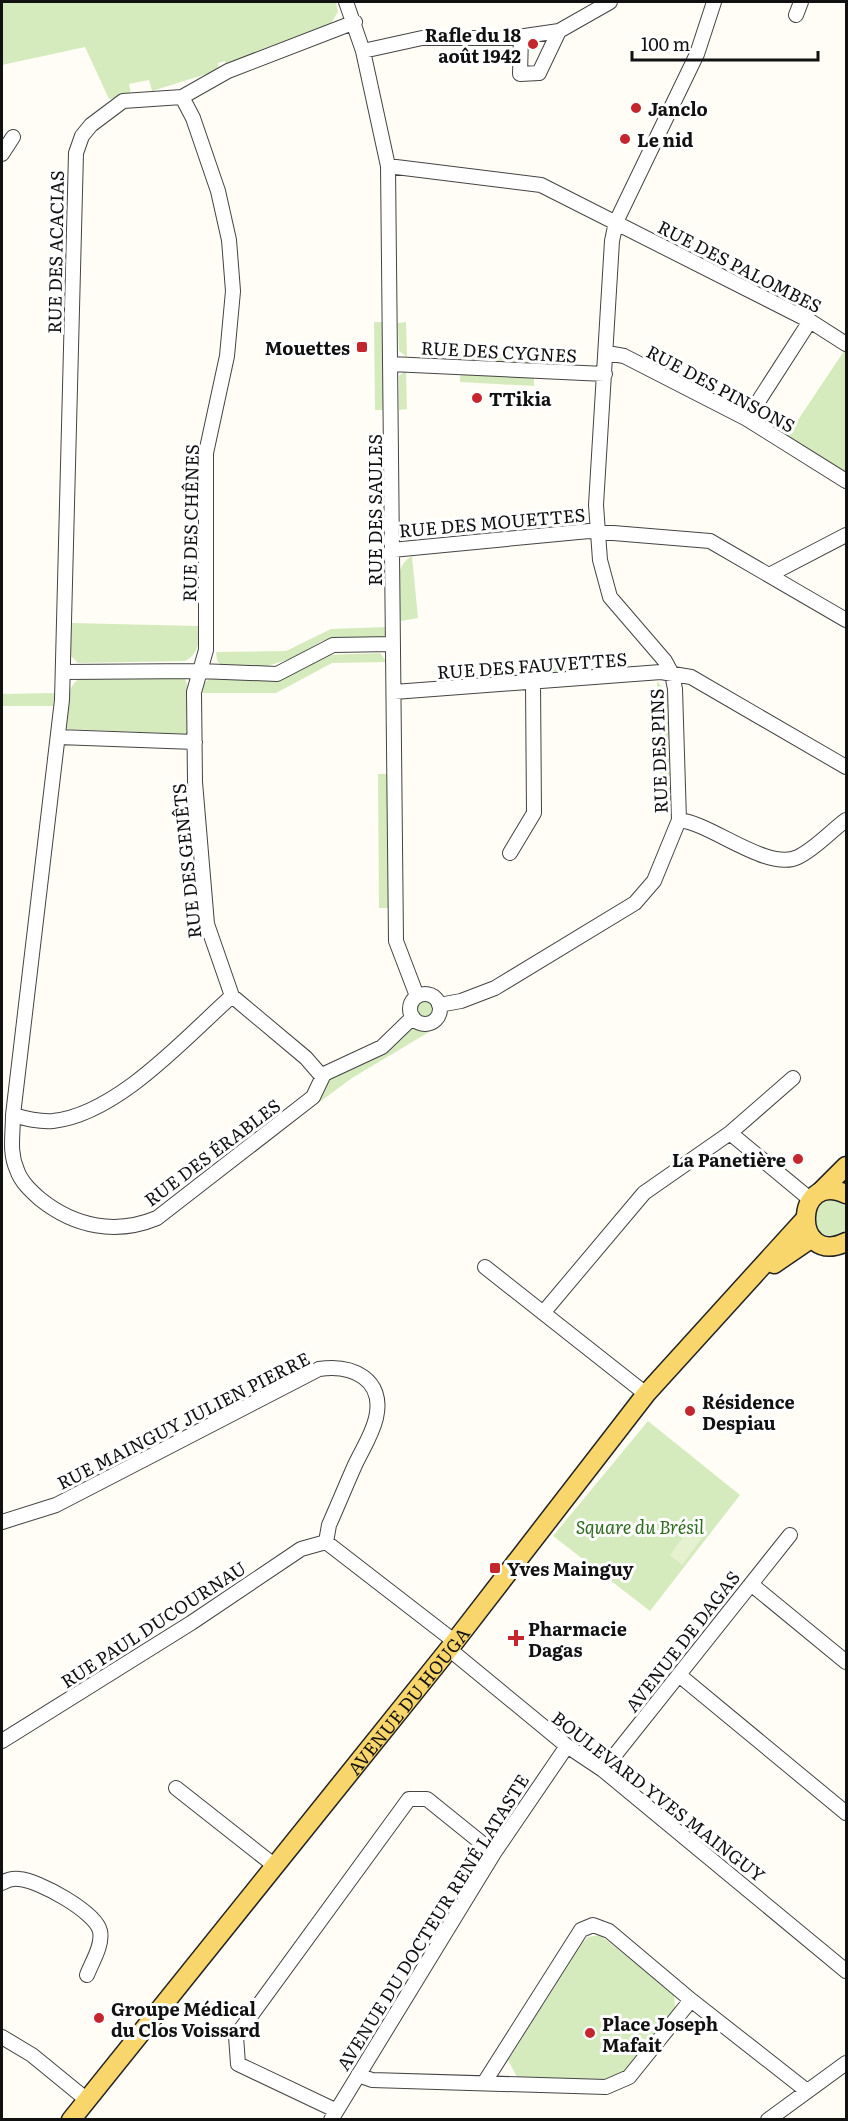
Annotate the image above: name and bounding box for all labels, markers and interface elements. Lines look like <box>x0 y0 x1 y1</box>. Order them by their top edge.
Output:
place label: Rafle du 18 août 1942 <box>425 21 521 69</box>
scale bar <box>632 24 818 62</box>
text: 100 m <box>641 30 690 57</box>
marker: Rafle du 18 août 1942 <box>526 37 540 51</box>
place label: Janclo <box>648 95 708 122</box>
marker: Janclo <box>629 101 643 115</box>
place label: Le nid <box>637 126 693 153</box>
marker: Le nid <box>618 132 632 146</box>
street label: RUE DES ACACIAS <box>40 170 70 334</box>
street label: RUE DES PALOMBES <box>653 213 827 319</box>
street label: RUE DES CYGNES <box>420 333 578 369</box>
place label: Mouettes <box>265 334 350 361</box>
street label: RUE DES PINSONS <box>642 337 800 439</box>
marker: Mouettes <box>355 340 369 354</box>
place label: TTikia <box>489 385 552 412</box>
marker: TTikia <box>470 391 484 405</box>
street label: RUE DES SAULES <box>361 434 388 586</box>
street label: RUE DES CHÊNES <box>175 444 205 602</box>
street label: RUE DES MOUETTES <box>398 500 586 544</box>
street label: RUE DES FAUVETTES <box>436 645 628 685</box>
street label: RUE DES PINS <box>642 688 674 814</box>
street label: RUE DES GENÊTS <box>164 782 208 940</box>
street label: RUE DES ÉRABLES <box>138 1092 286 1212</box>
place label: La Panetière <box>672 1146 786 1173</box>
marker: La Panetière <box>791 1152 805 1166</box>
street label: RUE MAINGUY JULIEN PIERRE <box>52 1344 314 1496</box>
place label: Résidence Despiau <box>702 1388 795 1436</box>
marker: Résidence Despiau <box>683 1404 697 1418</box>
park label: Square du Brésil <box>576 1513 705 1540</box>
street label: RUE PAUL DUCOURNAU <box>55 1554 251 1694</box>
place label: Yves Mainguy <box>507 1555 633 1582</box>
marker: Yves Mainguy <box>488 1561 502 1575</box>
street label: AVENUE DE DAGAS <box>618 1565 746 1717</box>
place label: Pharmacie Dagas <box>528 1615 627 1663</box>
street label: AVENUE DU HOUGA <box>340 1621 475 1780</box>
marker: Pharmacie Dagas <box>509 1631 523 1645</box>
street label: BOULEVARD YVES MAINGUY <box>547 1704 771 1888</box>
street label: AVENUE DU DOCTEUR RENÉ LATASTE <box>329 1768 535 2076</box>
place label: Groupe Médical du Clos Voissard <box>111 1995 260 2043</box>
place label: Place Joseph Mafait <box>602 2010 718 2058</box>
marker: Groupe Médical du Clos Voissard <box>92 2011 106 2025</box>
marker: Place Joseph Mafait <box>583 2026 597 2040</box>

